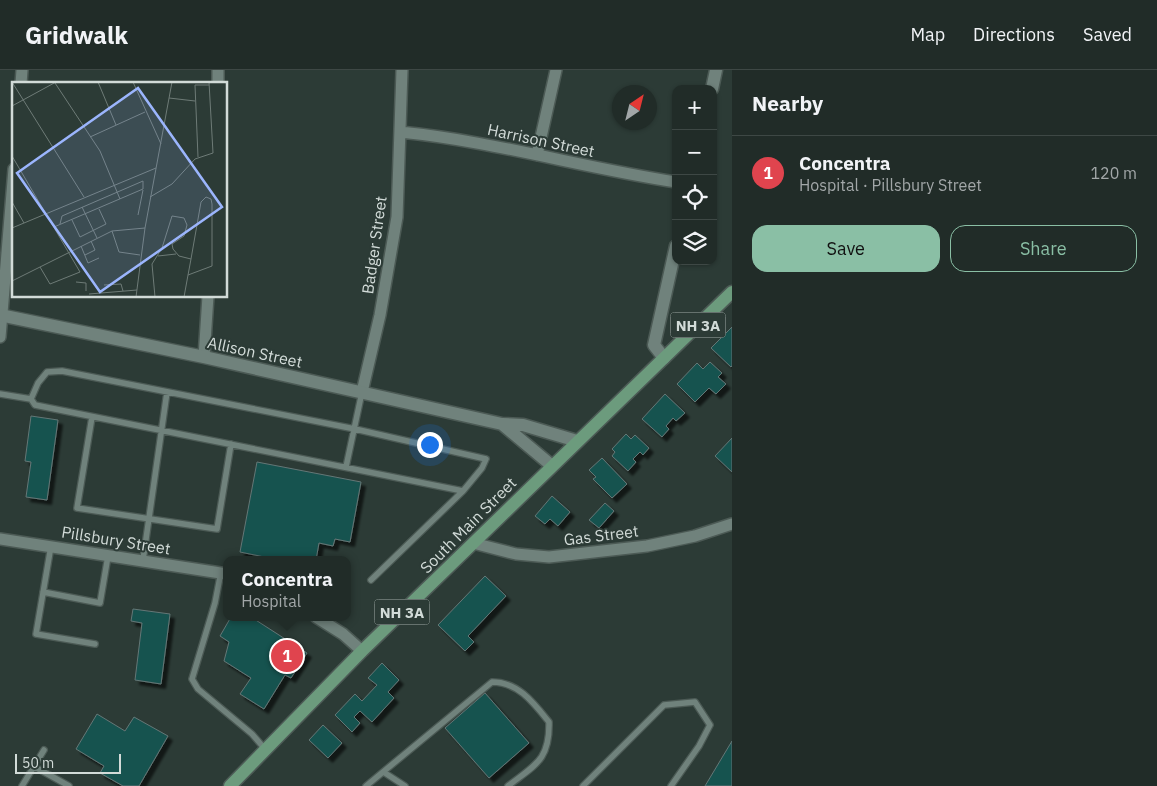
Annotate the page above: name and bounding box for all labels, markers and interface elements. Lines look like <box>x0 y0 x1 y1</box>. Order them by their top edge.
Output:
text: Gridwalk <box>25 19 128 51</box>
text: Map <box>910 23 945 46</box>
text: Directions <box>973 23 1055 46</box>
text: Saved <box>1083 23 1132 46</box>
inset map <box>12 82 228 298</box>
north arrow <box>612 85 657 130</box>
map controls <box>672 85 717 265</box>
button: + <box>672 85 717 130</box>
text: Nearby <box>752 89 823 117</box>
street label: Harrison Street <box>486 119 596 161</box>
button: − <box>672 130 717 175</box>
text: Concentra <box>799 151 891 175</box>
text: 1 <box>763 163 773 183</box>
text: 120 m <box>1090 163 1137 183</box>
button: locate <box>672 175 717 220</box>
text: Hospital · Pillsbury Street <box>799 175 982 195</box>
street label: Badger Street <box>357 195 391 295</box>
button: layers <box>672 220 717 265</box>
button: Save <box>752 225 940 272</box>
button: Share <box>950 225 1137 272</box>
road number: NH 3A <box>670 312 726 338</box>
street label: Allison Street <box>206 332 304 372</box>
your location <box>417 432 443 458</box>
street label: South Main Street <box>416 473 520 577</box>
street label: Gas Street <box>562 520 640 550</box>
street label: Pillsbury Street <box>60 522 172 558</box>
popup <box>223 556 351 621</box>
text: Concentra <box>241 567 333 591</box>
text: Hospital <box>241 591 301 611</box>
road number: NH 3A <box>374 600 430 624</box>
pin: 1 <box>271 637 303 675</box>
scale bar <box>15 751 121 774</box>
text: 50 m <box>22 754 54 772</box>

